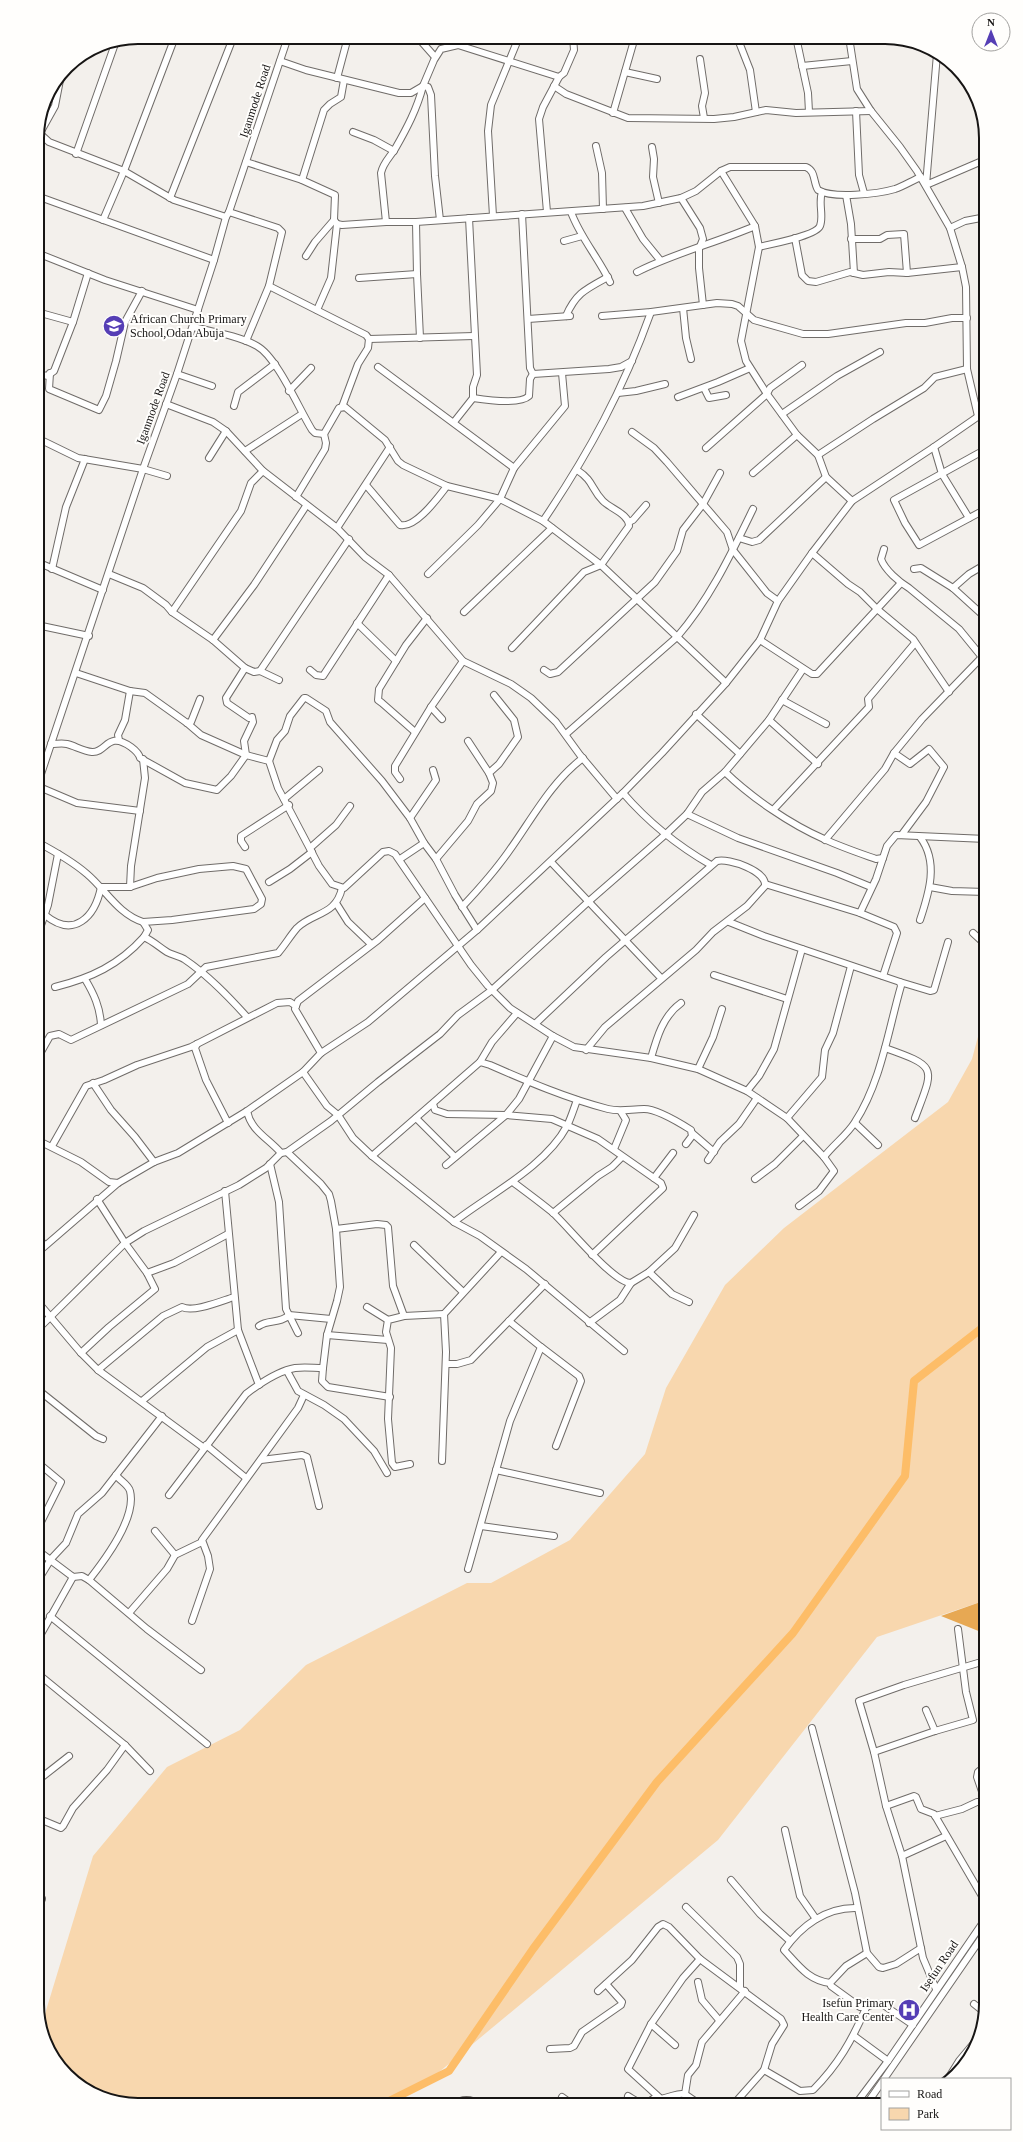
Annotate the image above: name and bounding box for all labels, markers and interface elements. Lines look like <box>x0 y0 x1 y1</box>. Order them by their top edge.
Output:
north arrow <box>971 12 1011 52</box>
text: N <box>987 16 995 28</box>
street label: Iganmode Road <box>237 63 273 139</box>
place label: African Church Primary School,Odan Abuja <box>130 312 247 340</box>
school or university icon: African Church Primary School,Odan Abuja <box>101 313 127 339</box>
street label: Iganmode Road <box>133 370 173 446</box>
street label: Isefun Road <box>917 1938 961 1994</box>
place label: Isefun Primary Health Care Center <box>801 1996 894 2024</box>
hospital icon: Isefun Primary Health Care Center <box>896 1997 922 2023</box>
legend <box>881 2078 1011 2130</box>
text: Road <box>917 2087 942 2101</box>
text: Park <box>917 2107 939 2121</box>

